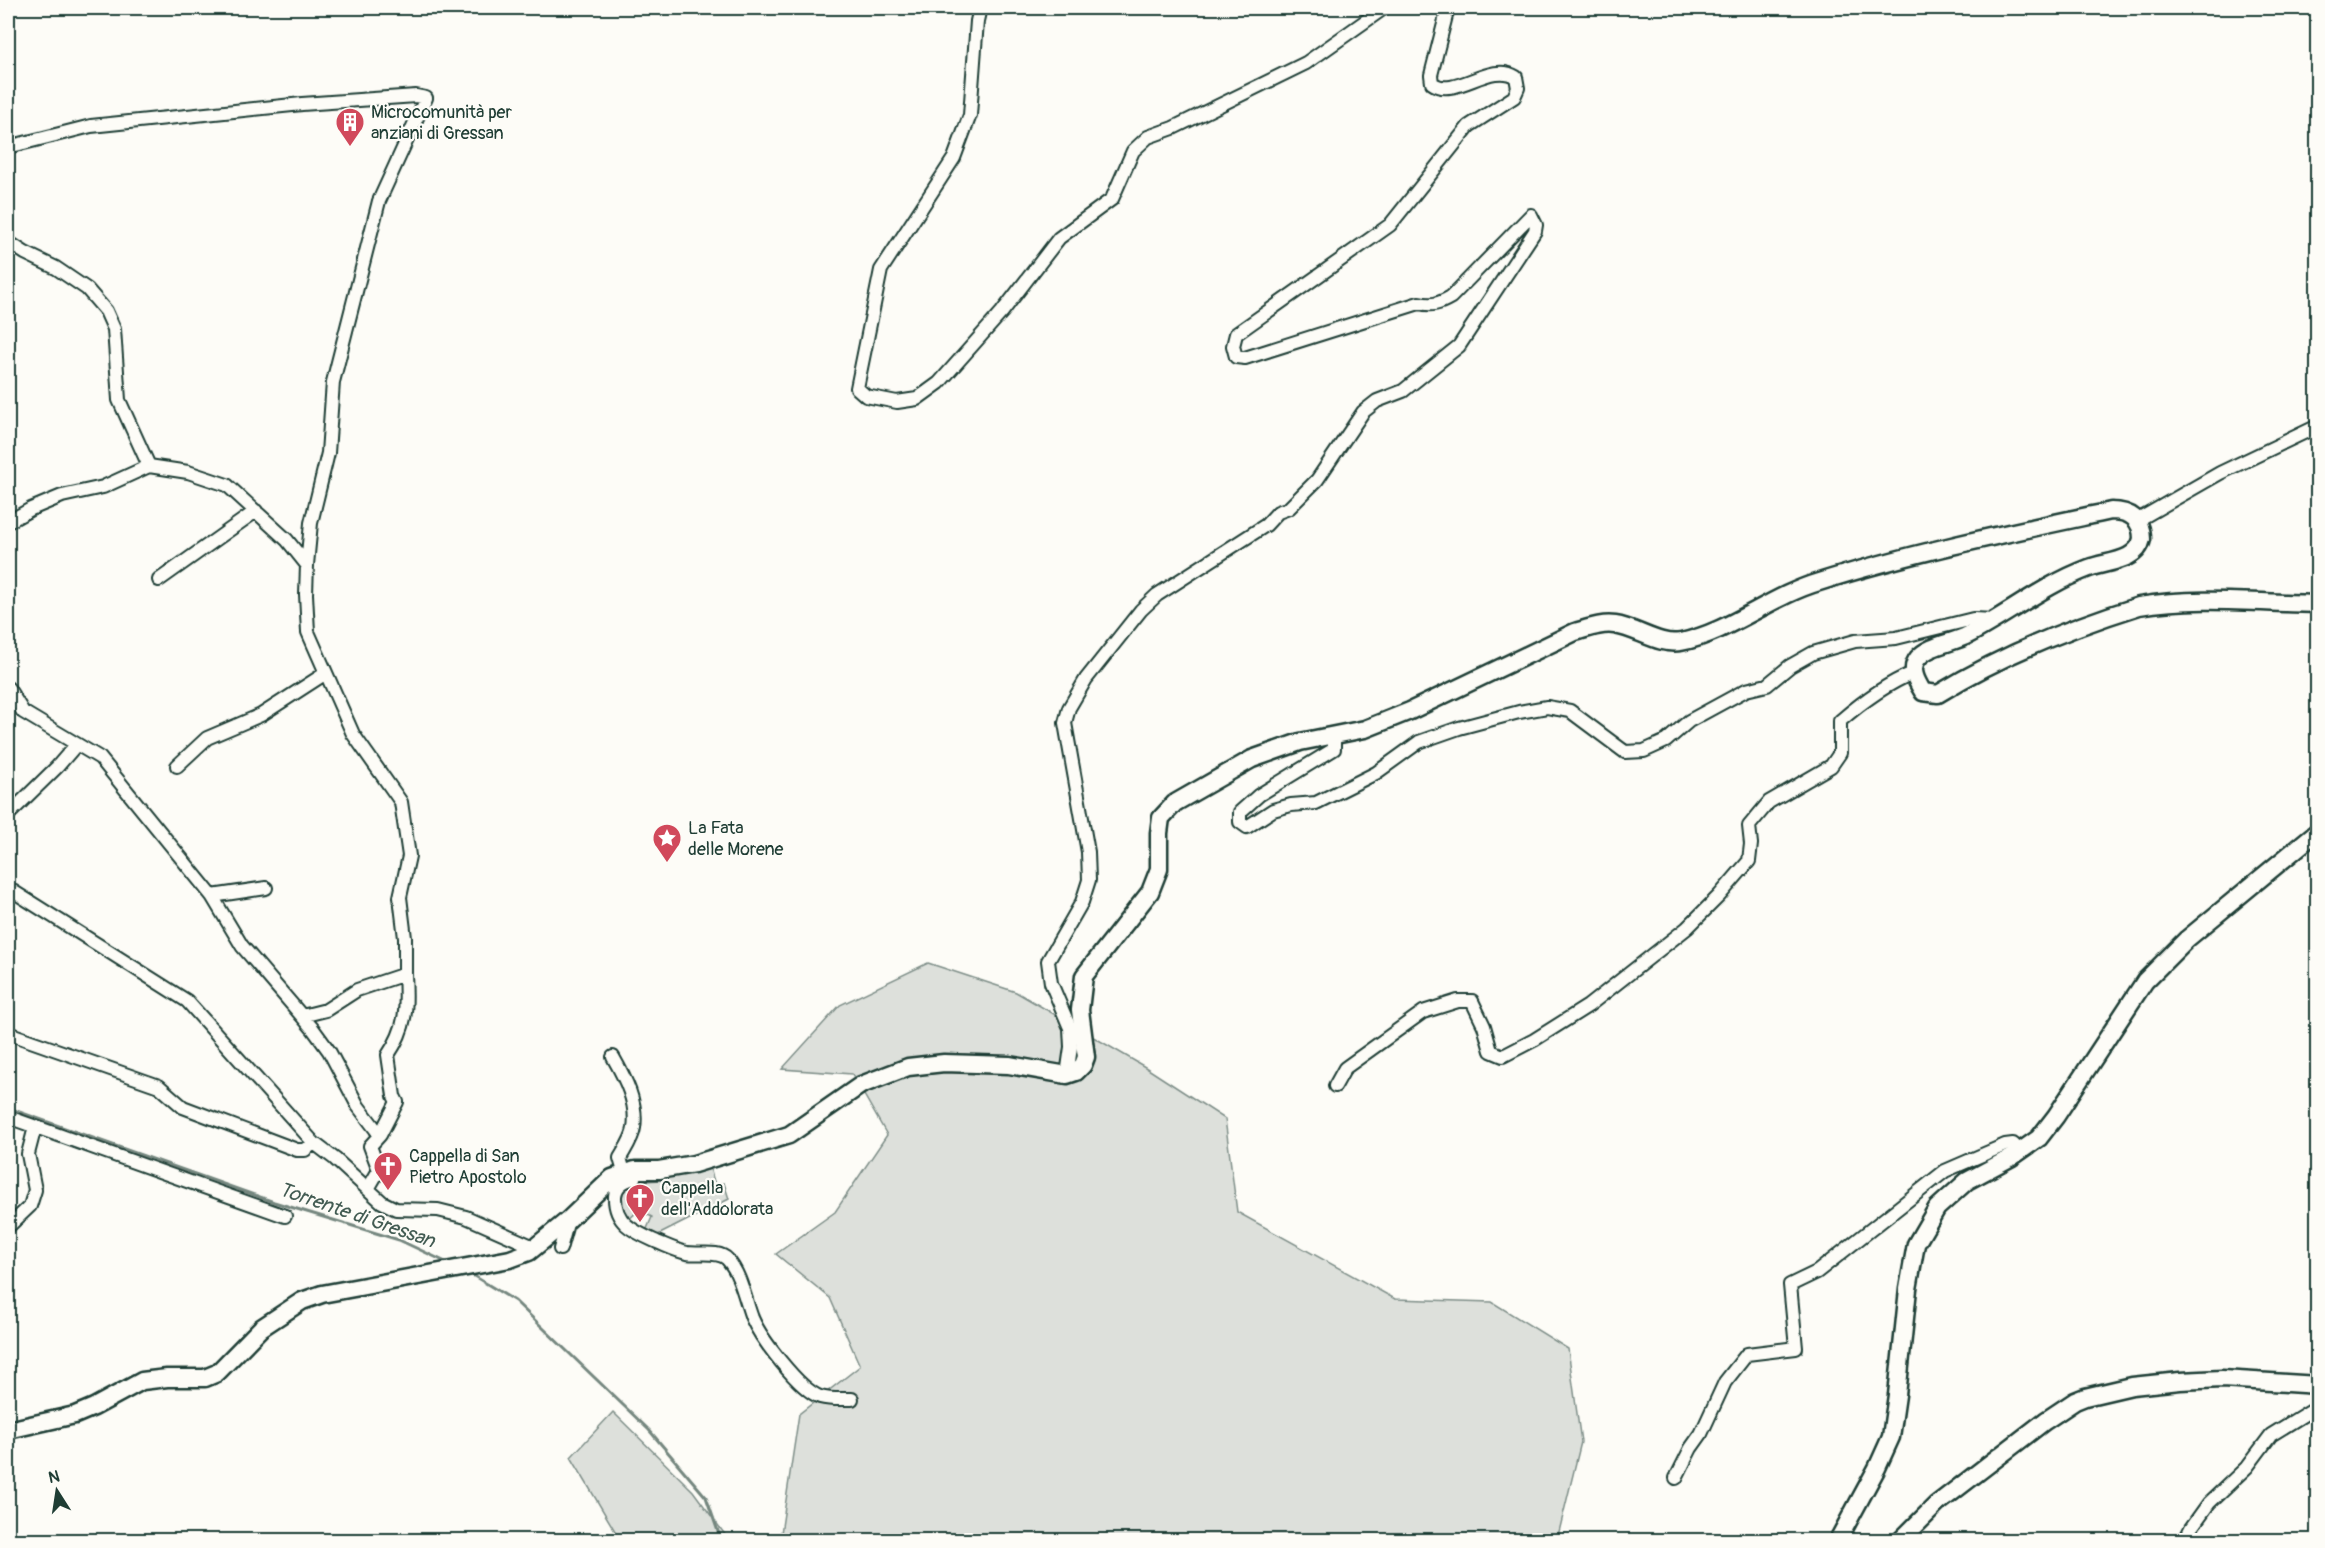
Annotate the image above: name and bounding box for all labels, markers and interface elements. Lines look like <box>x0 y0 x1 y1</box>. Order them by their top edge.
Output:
place label: Microcomunità per anziani di Gressan <box>371 101 512 145</box>
building icon: Microcomunità per anziani di Gressan <box>334 106 366 148</box>
place label: La Fata delle Morene <box>688 817 784 861</box>
place icon: La Fata delle Morene <box>651 822 683 864</box>
place label: Cappella di San Pietro Apostolo <box>409 1145 527 1189</box>
church icon: Cappella di San Pietro Apostolo <box>372 1150 404 1192</box>
water label: Torrente di Gressan <box>276 1177 440 1254</box>
place label: Cappella dell'Addolorata <box>661 1177 773 1221</box>
church icon: Cappella dell'Addolorata <box>624 1182 656 1224</box>
north arrow <box>27 1461 87 1521</box>
text: N <box>47 1466 62 1488</box>

